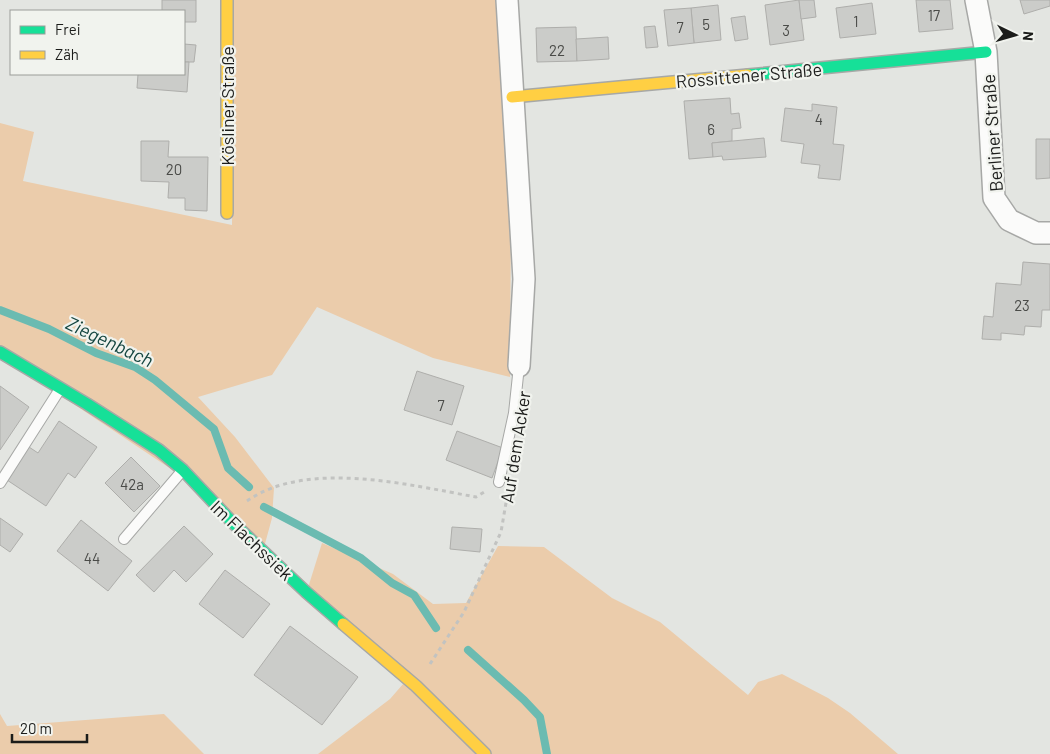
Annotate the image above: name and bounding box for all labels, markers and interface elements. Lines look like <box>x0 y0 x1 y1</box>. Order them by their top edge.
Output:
house number: 17 <box>928 6 940 24</box>
legend <box>10 10 185 75</box>
north arrow <box>990 10 1040 60</box>
house number: 1 <box>853 12 859 30</box>
house number: 5 <box>702 15 710 33</box>
house number: 7 <box>676 18 684 36</box>
text: Frei <box>55 20 81 38</box>
house number: 3 <box>782 21 790 39</box>
text: N <box>1020 31 1037 42</box>
house number: 22 <box>549 41 565 59</box>
text: Zäh <box>55 45 79 63</box>
street label: Kösliner Straße <box>216 46 238 166</box>
street label: Rossittener Straße <box>675 58 823 92</box>
street label: Berliner Straße <box>977 73 1007 193</box>
house number: 4 <box>815 110 823 128</box>
house number: 6 <box>707 120 715 138</box>
house number: 20 <box>166 160 182 178</box>
house number: 23 <box>1014 296 1030 314</box>
water label: Ziegenbach <box>63 311 157 371</box>
street label: Auf dem Acker <box>495 389 535 505</box>
house number: 7 <box>437 396 445 414</box>
house number: 42a <box>120 475 144 493</box>
street label: Im Flachssiek <box>206 495 298 585</box>
house number: 44 <box>84 549 100 567</box>
scale bar <box>12 712 88 744</box>
text: 20 m <box>20 719 52 737</box>

